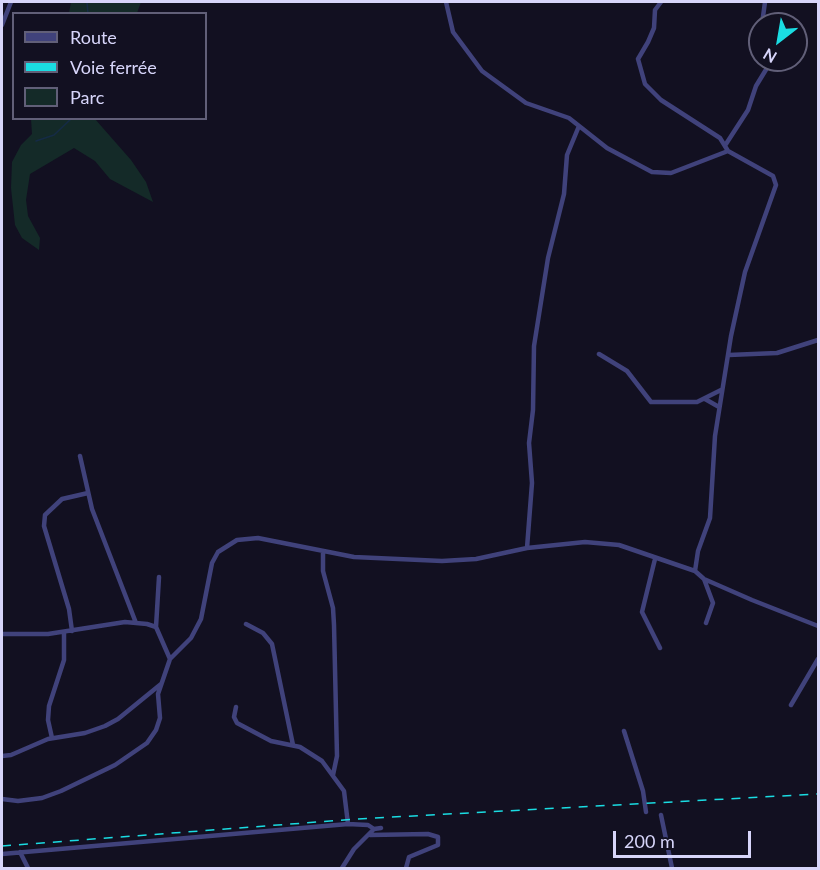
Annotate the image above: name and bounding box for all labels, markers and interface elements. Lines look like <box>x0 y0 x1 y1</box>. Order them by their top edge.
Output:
legend <box>12 12 207 120</box>
north arrow <box>748 12 808 72</box>
text: Route <box>70 26 117 48</box>
text: N <box>759 45 780 67</box>
text: Voie ferrée <box>70 56 157 78</box>
text: Parc <box>70 86 104 108</box>
scale bar <box>616 819 754 857</box>
text: 200 m <box>624 830 675 852</box>

